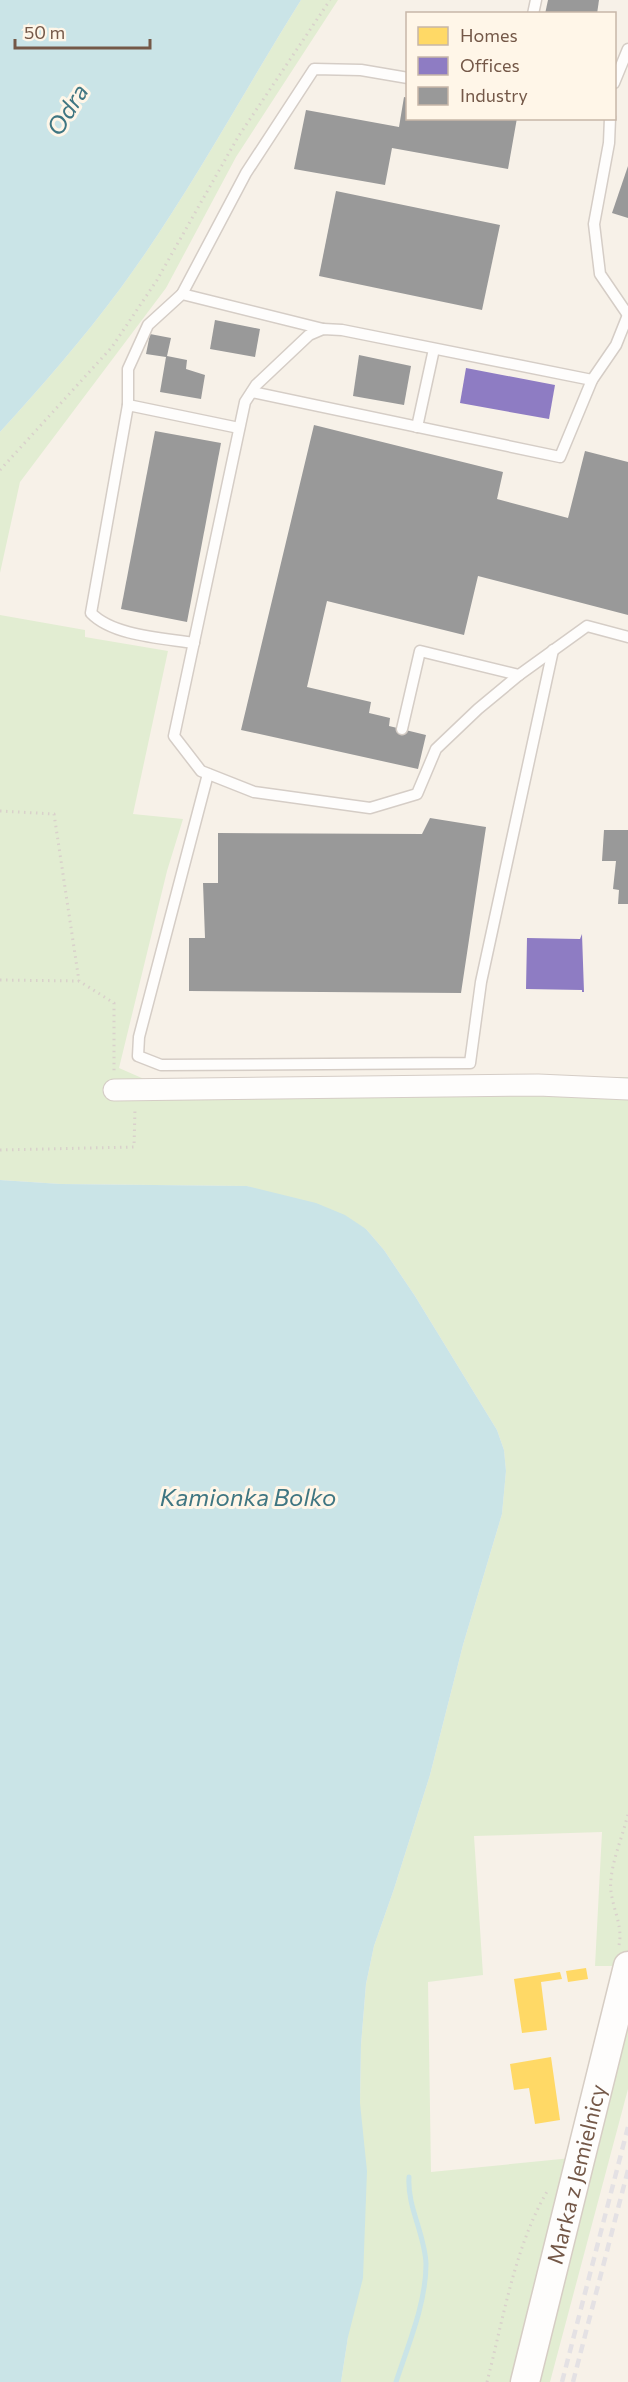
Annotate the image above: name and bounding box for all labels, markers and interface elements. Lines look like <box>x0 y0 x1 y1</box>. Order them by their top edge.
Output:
scale bar <box>15 12 150 50</box>
legend <box>406 12 616 120</box>
text: 50 m <box>24 21 65 43</box>
text: Homes <box>460 24 518 46</box>
text: Offices <box>460 54 520 76</box>
water label: Odra <box>40 78 94 140</box>
text: Industry <box>460 84 528 106</box>
water label: Kamionka Bolko <box>160 1482 336 1511</box>
street label: Marka z Jemielnicy <box>541 2081 611 2267</box>

